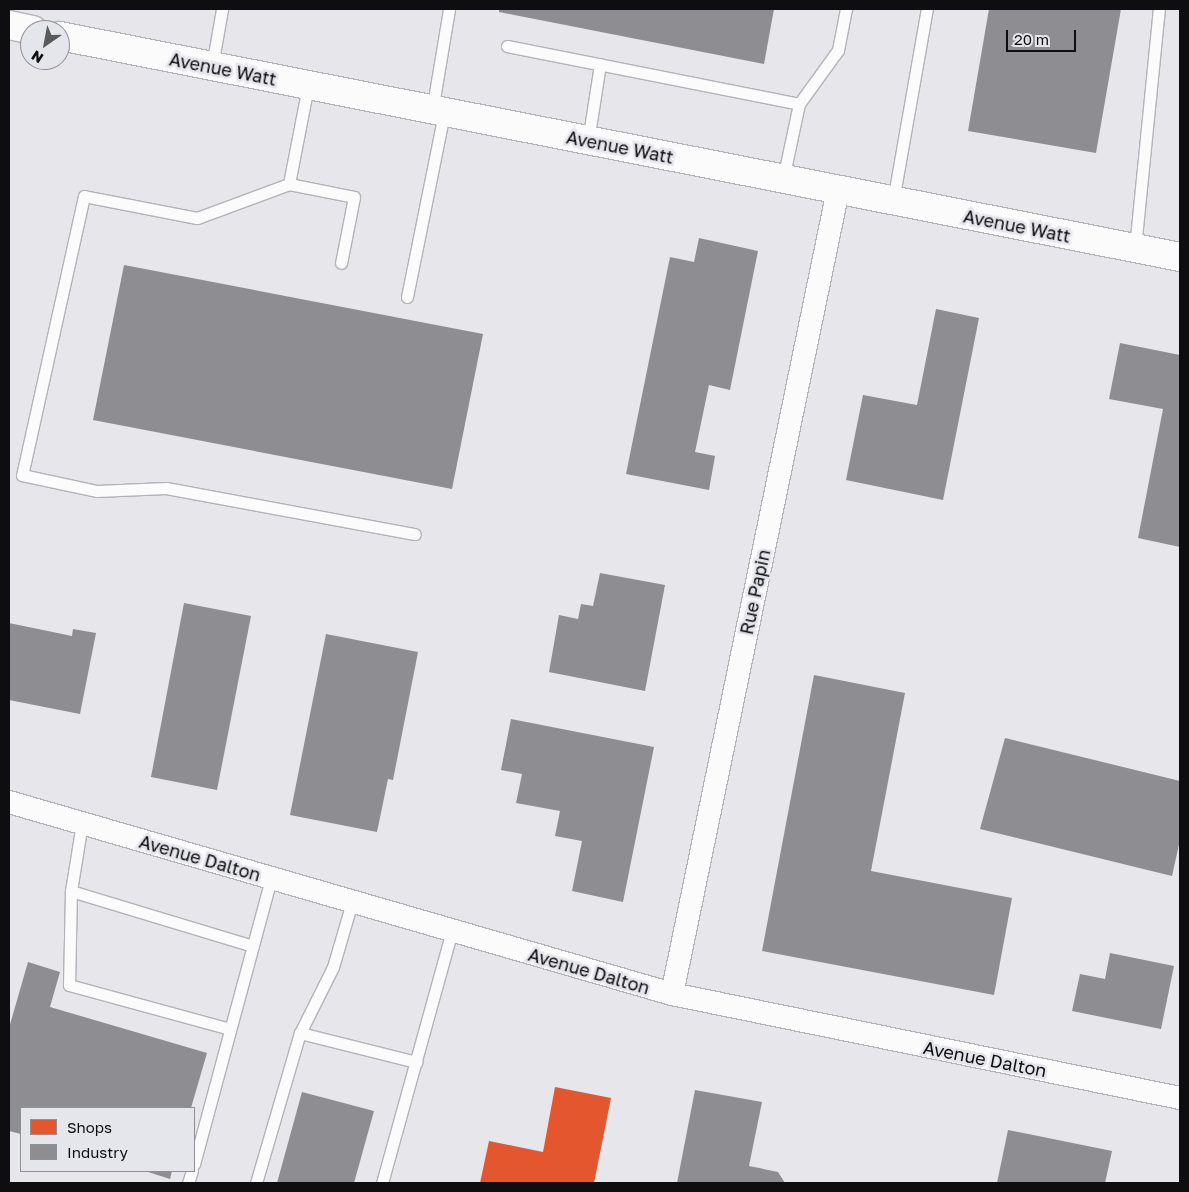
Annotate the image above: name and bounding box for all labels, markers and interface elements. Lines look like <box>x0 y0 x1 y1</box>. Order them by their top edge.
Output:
north arrow <box>20 20 70 70</box>
scale bar <box>1009 20 1079 52</box>
text: 20 m <box>1014 30 1049 48</box>
text: N <box>28 47 46 67</box>
street label: Avenue Watt <box>168 48 278 90</box>
street label: Avenue Watt <box>565 126 675 168</box>
street label: Avenue Watt <box>962 205 1072 247</box>
street label: Rue Papin <box>735 547 775 637</box>
street label: Avenue Dalton <box>137 830 263 886</box>
street label: Avenue Dalton <box>526 943 652 999</box>
street label: Avenue Dalton <box>921 1036 1049 1082</box>
legend <box>20 1107 195 1172</box>
text: Shops <box>67 1118 112 1136</box>
text: Industry <box>67 1143 128 1161</box>

